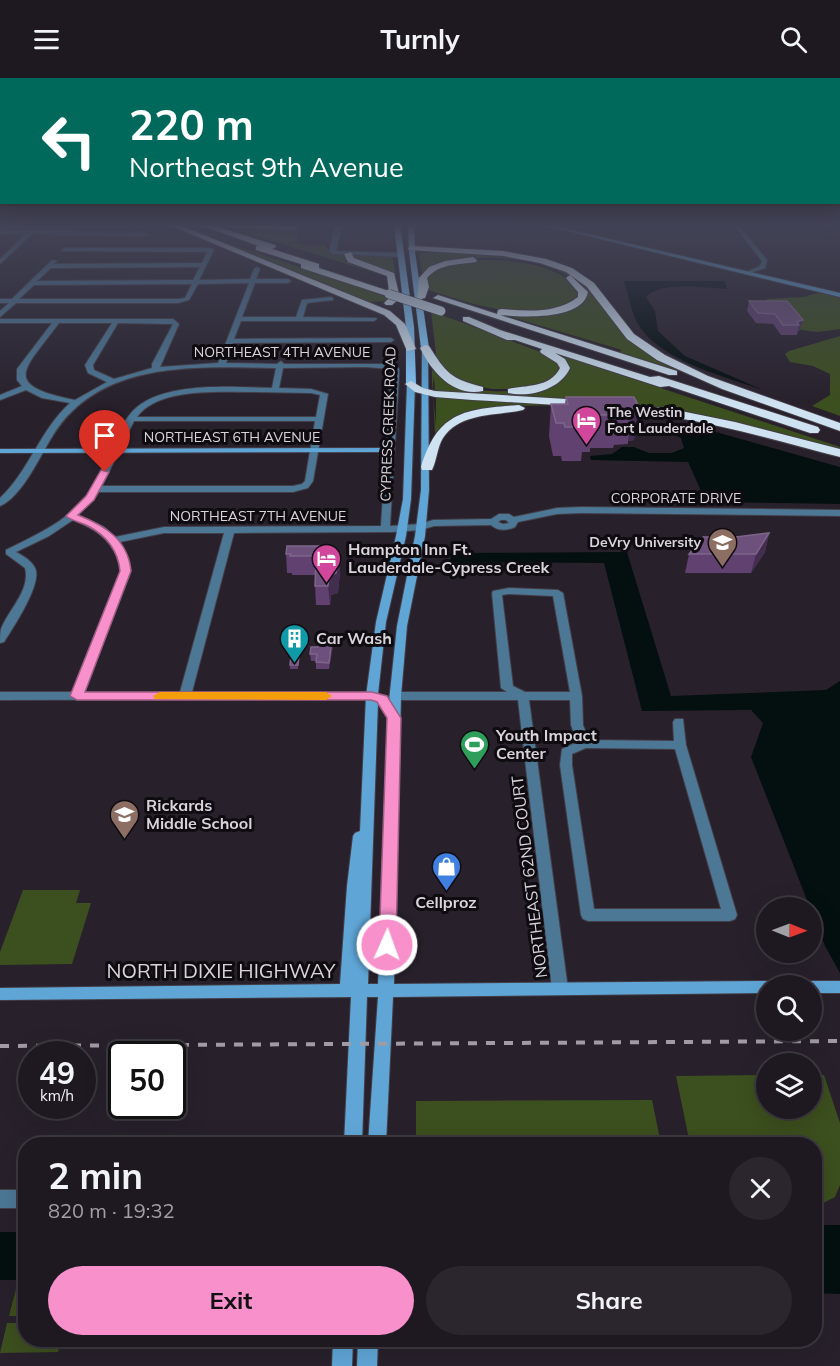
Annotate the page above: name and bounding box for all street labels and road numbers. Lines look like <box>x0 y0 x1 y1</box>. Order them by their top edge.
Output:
street label: NORTHEAST 4TH AVENUE <box>194 343 370 361</box>
street label: CYPRESS CREEK ROAD <box>376 346 400 502</box>
street label: NORTHEAST 6TH AVENUE <box>144 428 320 446</box>
street label: CORPORATE DRIVE <box>611 489 741 507</box>
street label: NORTHEAST 7TH AVENUE <box>170 507 346 525</box>
street label: NORTHEAST 62ND COURT <box>507 774 551 979</box>
street label: NORTH DIXIE HIGHWAY <box>107 958 336 983</box>

